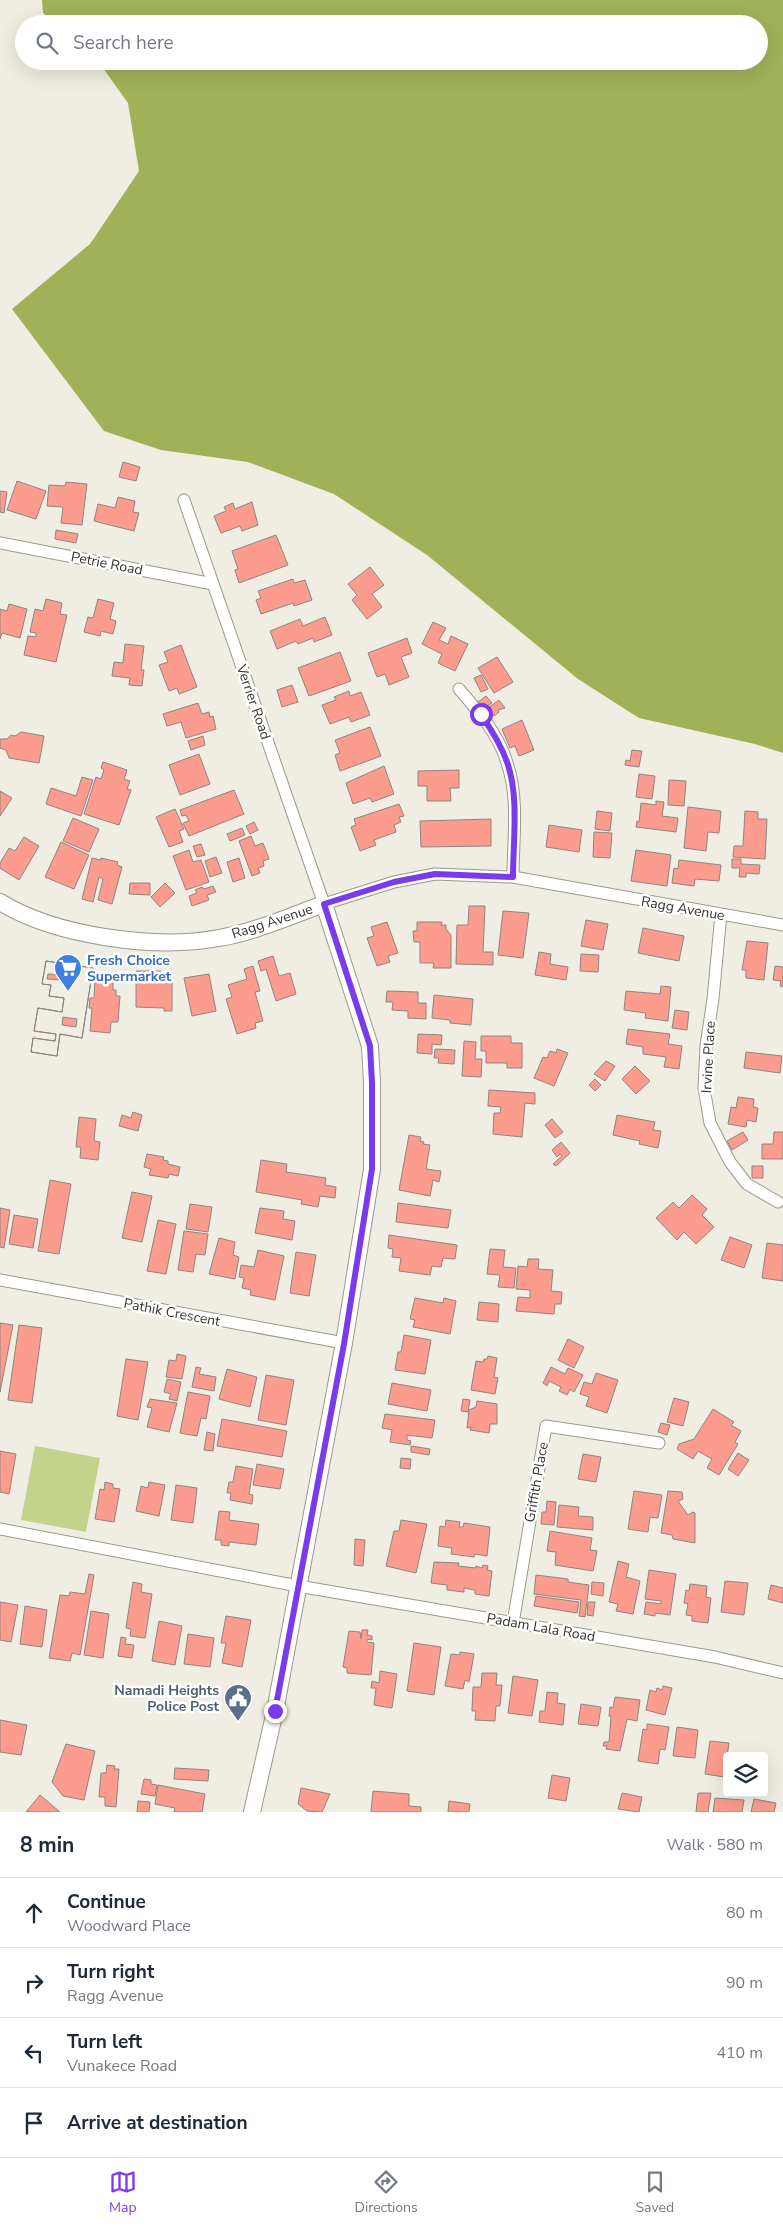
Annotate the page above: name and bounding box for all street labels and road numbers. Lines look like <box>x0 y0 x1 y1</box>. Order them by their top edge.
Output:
street label: Petrie Road <box>69 547 144 580</box>
street label: Verrier Road <box>231 661 275 742</box>
street label: Ragg Avenue <box>640 892 726 925</box>
street label: Ragg Avenue <box>229 899 315 944</box>
street label: Irvine Place <box>697 1020 720 1094</box>
street label: Pathik Crescent <box>122 1294 222 1331</box>
street label: Griffith Place <box>520 1440 553 1524</box>
street label: Padam Lala Road <box>485 1609 597 1646</box>

